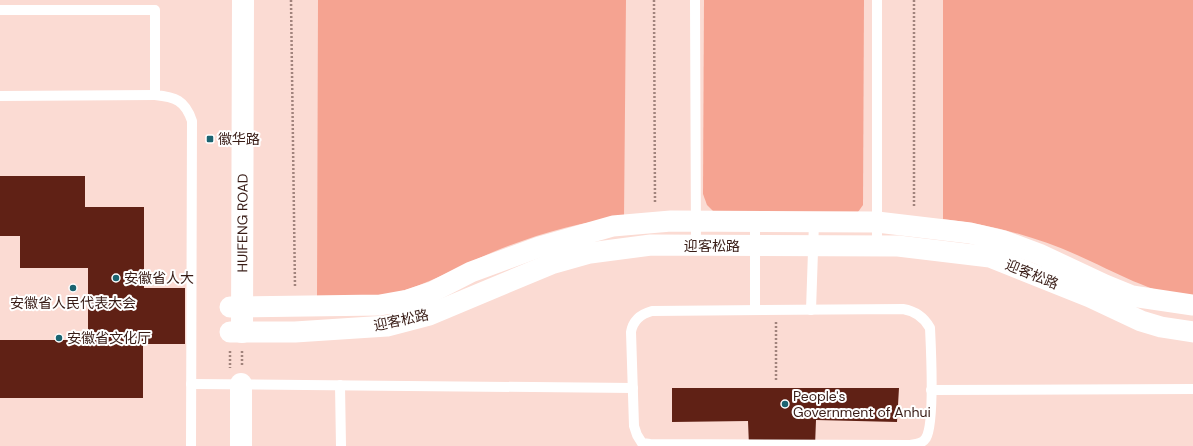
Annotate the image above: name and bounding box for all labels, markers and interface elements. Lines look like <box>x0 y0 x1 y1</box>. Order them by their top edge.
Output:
place label: 徽华路 <box>218 130 260 148</box>
marker: 徽华路 <box>205 134 215 144</box>
street label: HUIFENG ROAD <box>233 174 251 272</box>
street label: 迎客松路 <box>684 237 740 255</box>
street label: 迎客松路 <box>1003 255 1061 293</box>
place label: 安徽省人大 <box>124 269 194 287</box>
marker: 安徽省人大 <box>111 273 121 283</box>
marker: 安徽省人民代表大会 <box>68 283 78 293</box>
place label: 安徽省人民代表大会 <box>10 294 136 312</box>
street label: 迎客松路 <box>372 305 430 335</box>
place label: 安徽省文化厅 <box>67 329 151 347</box>
marker: 安徽省文化厅 <box>54 333 64 343</box>
place label: People's Government of Anhui <box>793 387 931 421</box>
marker: People's Government of Anhui <box>780 399 790 409</box>

